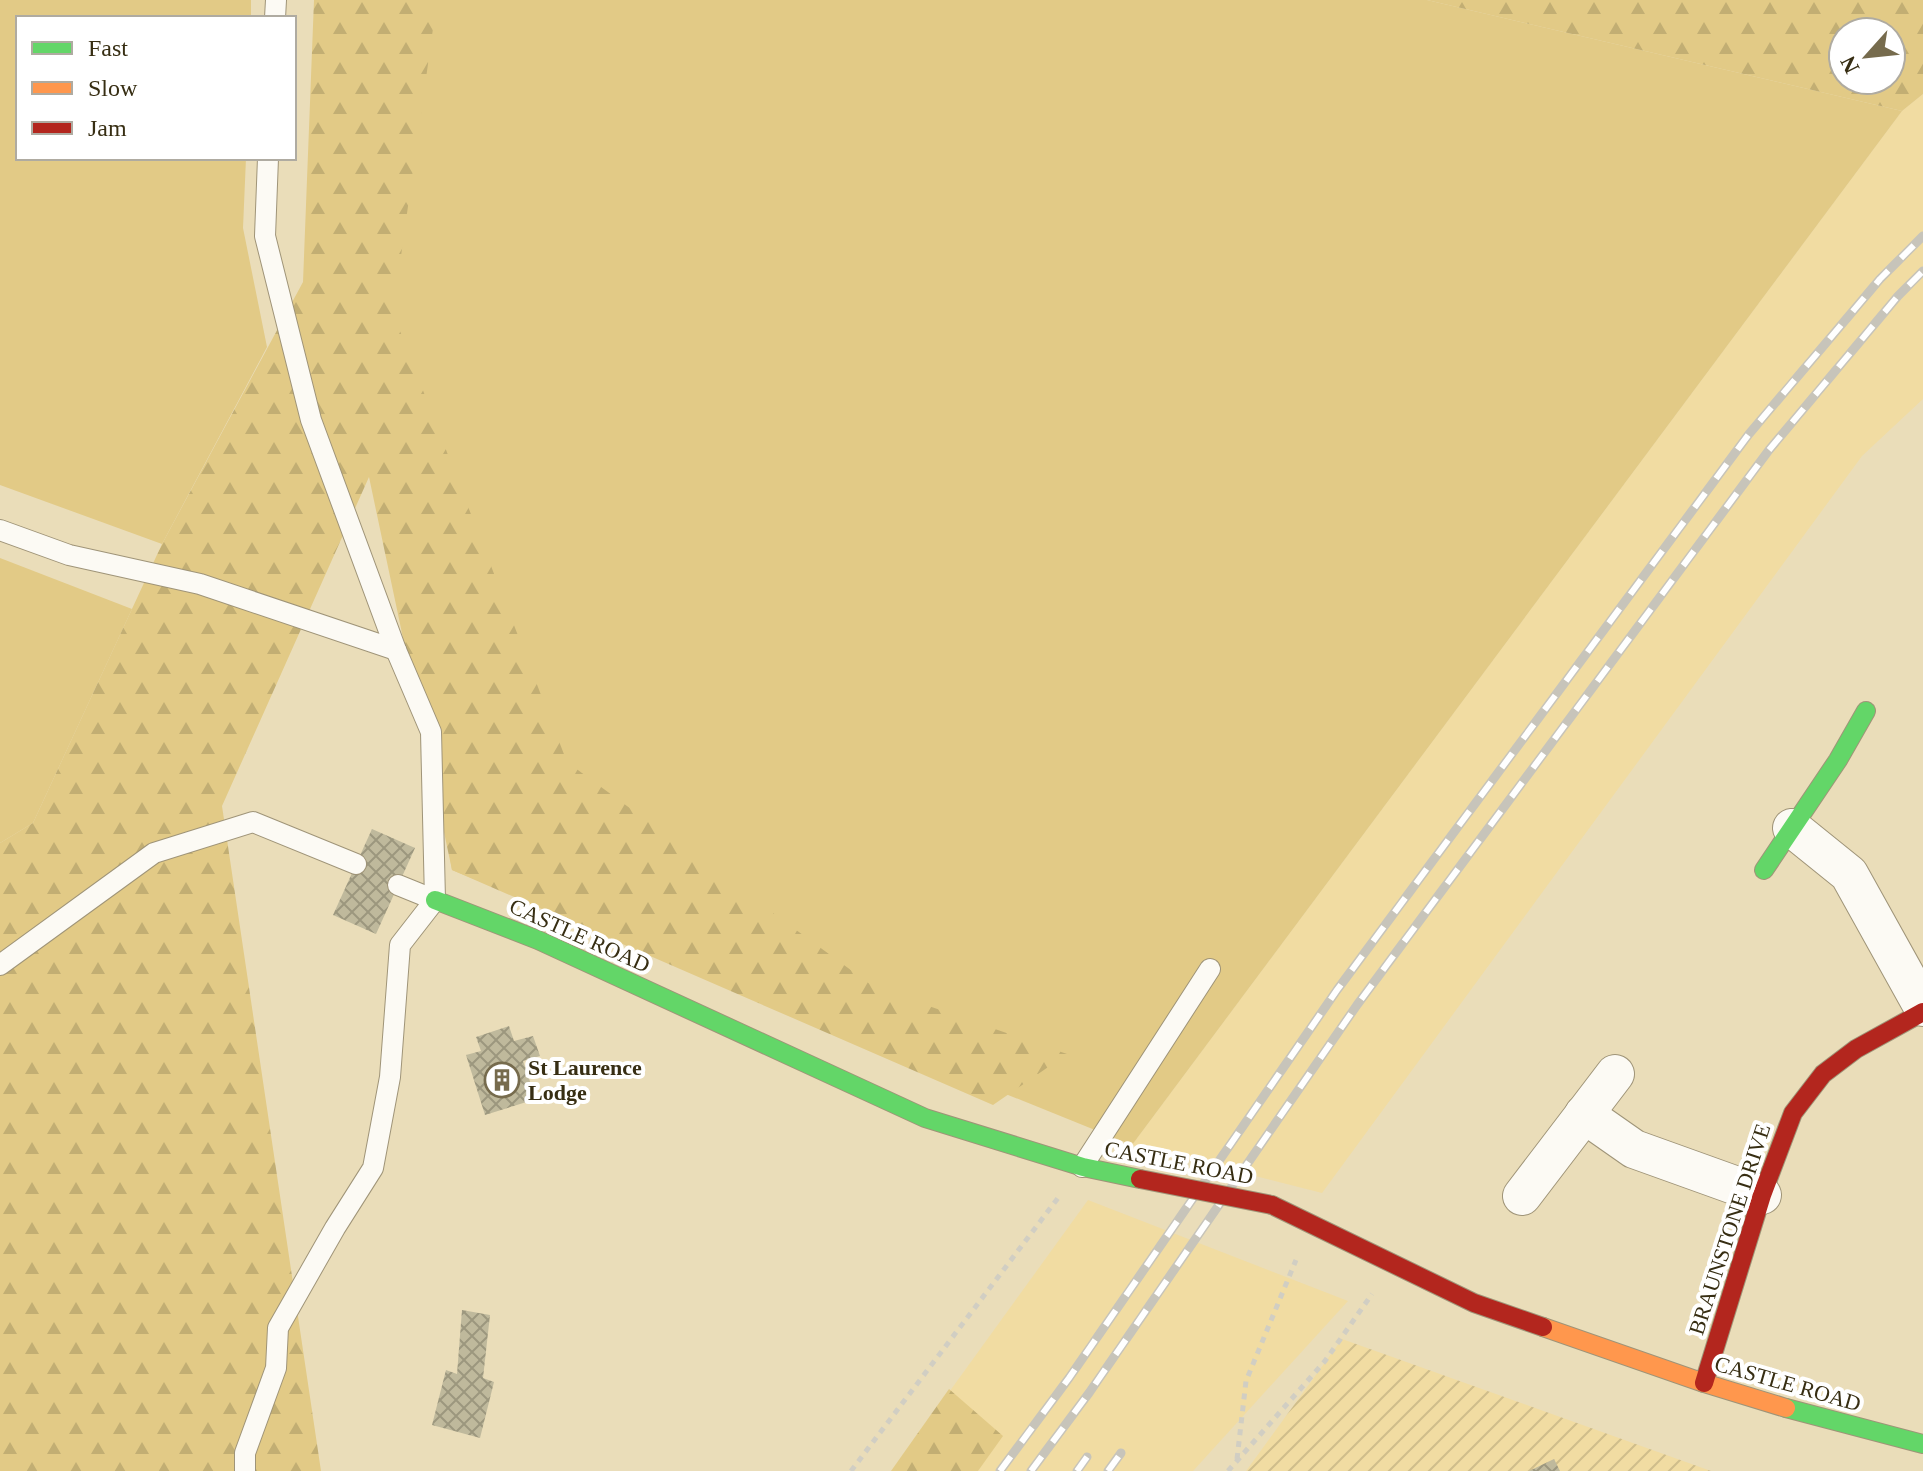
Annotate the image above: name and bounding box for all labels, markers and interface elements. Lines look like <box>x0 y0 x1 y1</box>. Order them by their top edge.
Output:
legend <box>16 16 296 160</box>
north arrow <box>1827 16 1907 96</box>
text: Fast <box>88 35 128 61</box>
text: N <box>1835 52 1864 78</box>
text: Slow <box>88 75 138 101</box>
text: Jam <box>88 115 127 141</box>
street label: CASTLE ROAD <box>506 893 654 978</box>
place label: St Laurence Lodge <box>528 1055 642 1105</box>
building icon: St Laurence Lodge <box>483 1061 521 1099</box>
street label: BRAUNSTONE DRIVE <box>1684 1121 1775 1338</box>
street label: CASTLE ROAD <box>1102 1136 1255 1189</box>
street label: CASTLE ROAD <box>1712 1351 1864 1416</box>

